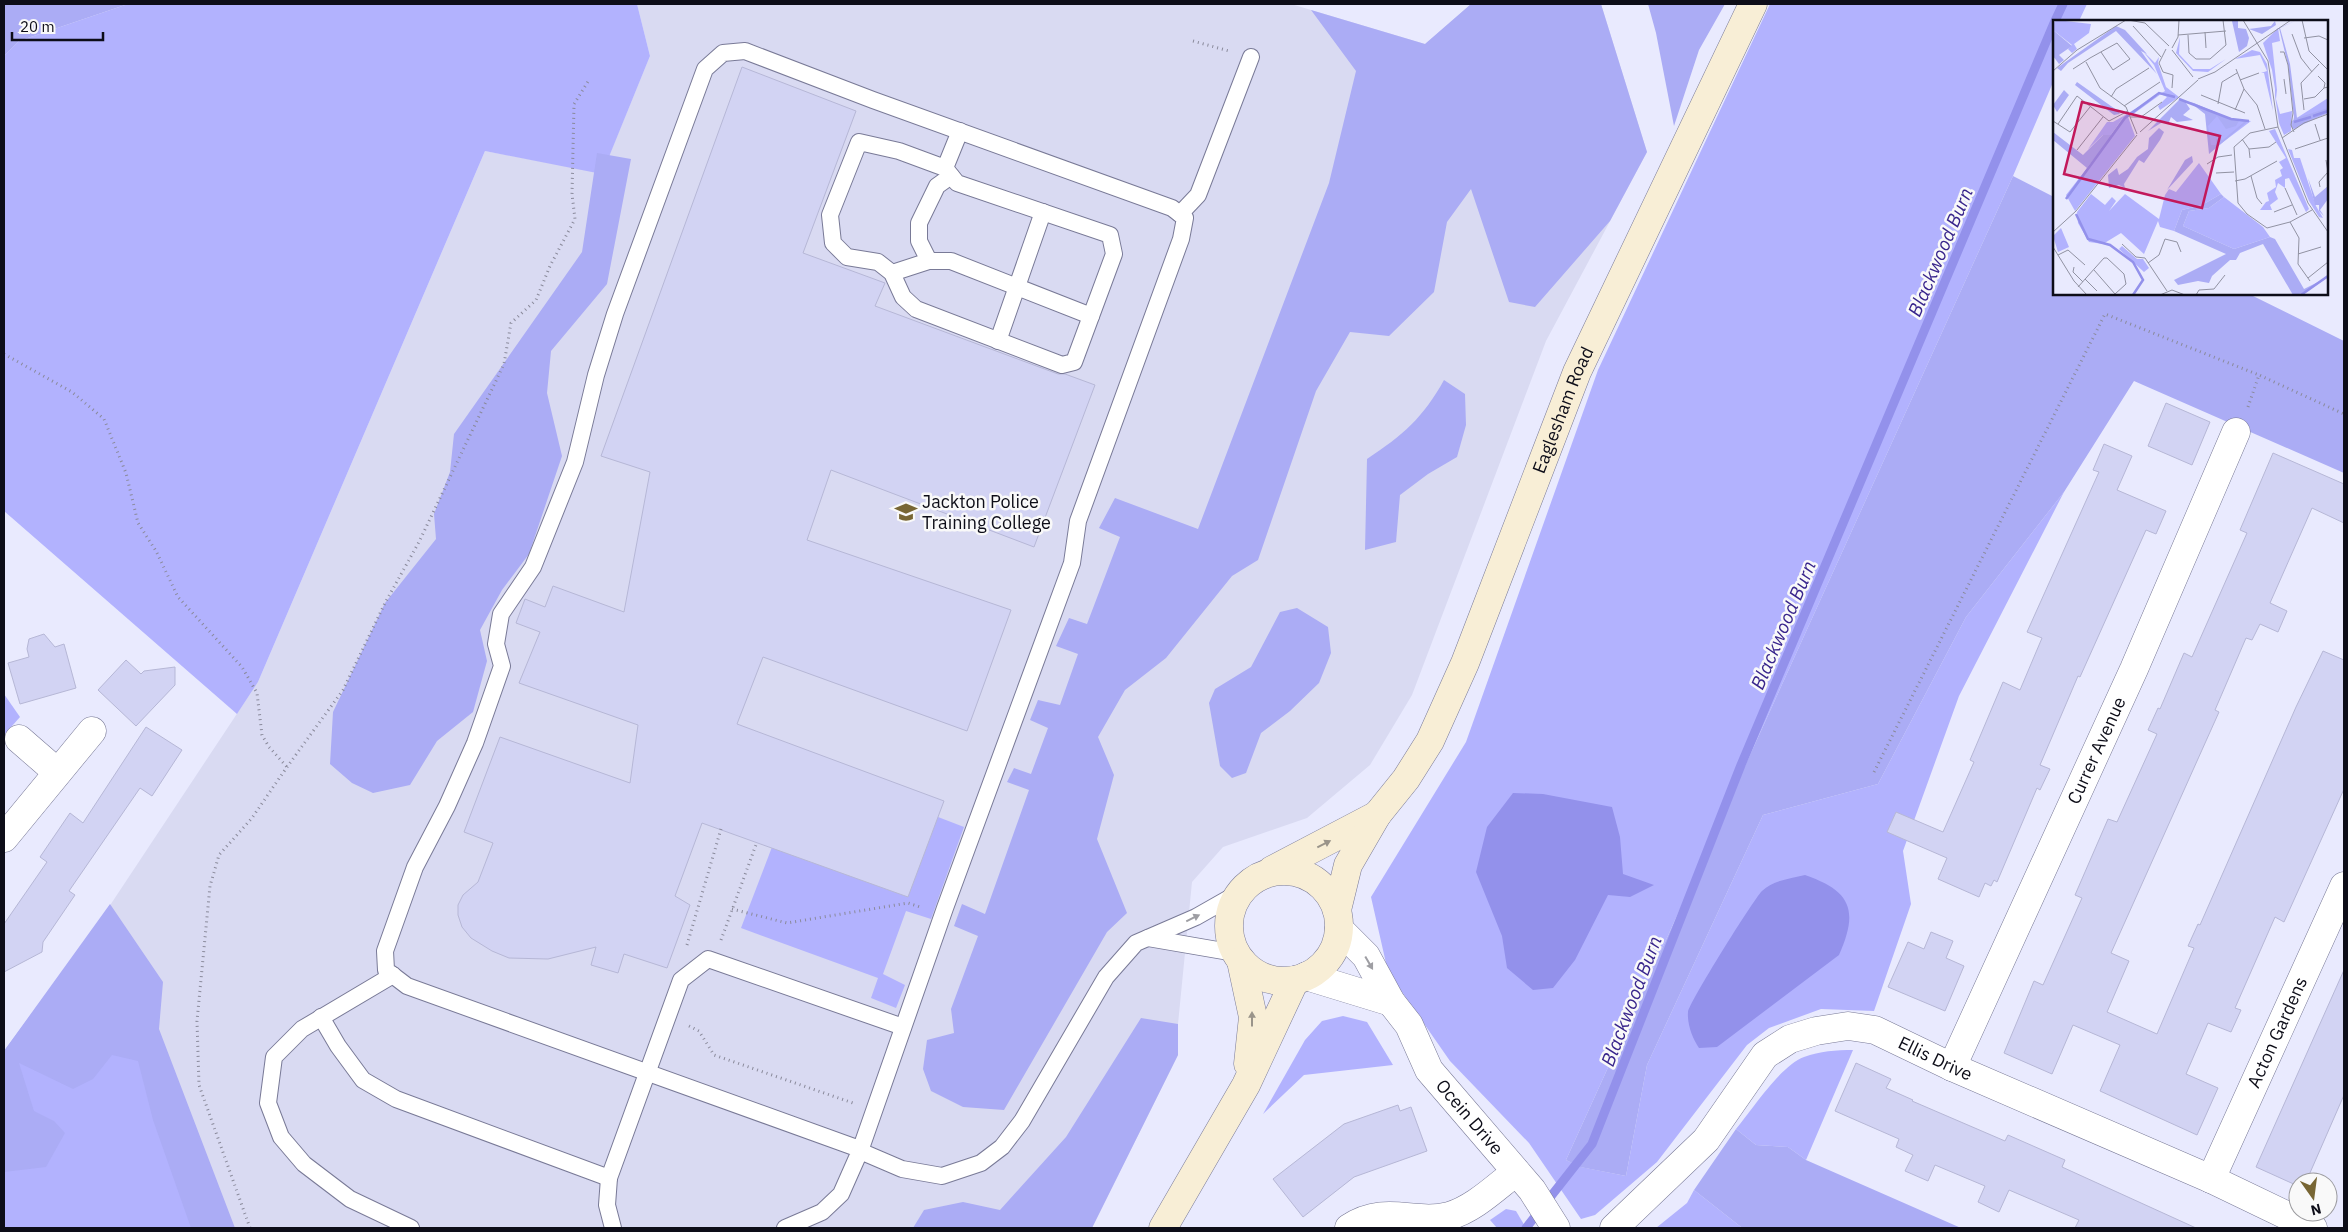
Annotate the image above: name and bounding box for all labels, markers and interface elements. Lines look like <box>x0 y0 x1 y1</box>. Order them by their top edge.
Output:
scale bar <box>12 10 104 42</box>
text: 20 m <box>20 17 55 36</box>
inset map <box>2053 20 2328 295</box>
water label: Blackwood Burn <box>1902 184 1978 320</box>
street label: Eaglesham Road <box>1527 343 1598 477</box>
place label: Jackton Police Training College <box>922 490 1051 534</box>
school or university icon: Jackton Police Training College <box>893 499 919 525</box>
water label: Blackwood Burn <box>1745 557 1821 693</box>
street label: Currer Avenue <box>2062 693 2131 808</box>
one-way arrow <box>1317 840 1331 848</box>
one-way arrow <box>1186 914 1200 922</box>
water label: Blackwood Burn <box>1595 933 1667 1069</box>
one-way arrow <box>1365 956 1374 969</box>
street label: Acton Gardens <box>2242 973 2312 1091</box>
one-way arrow <box>1248 1011 1256 1027</box>
street label: Ellis Drive <box>1894 1031 1976 1085</box>
street label: Ocein Drive <box>1431 1074 1509 1159</box>
north arrow <box>2288 1172 2338 1222</box>
text: N <box>2309 1200 2323 1220</box>

